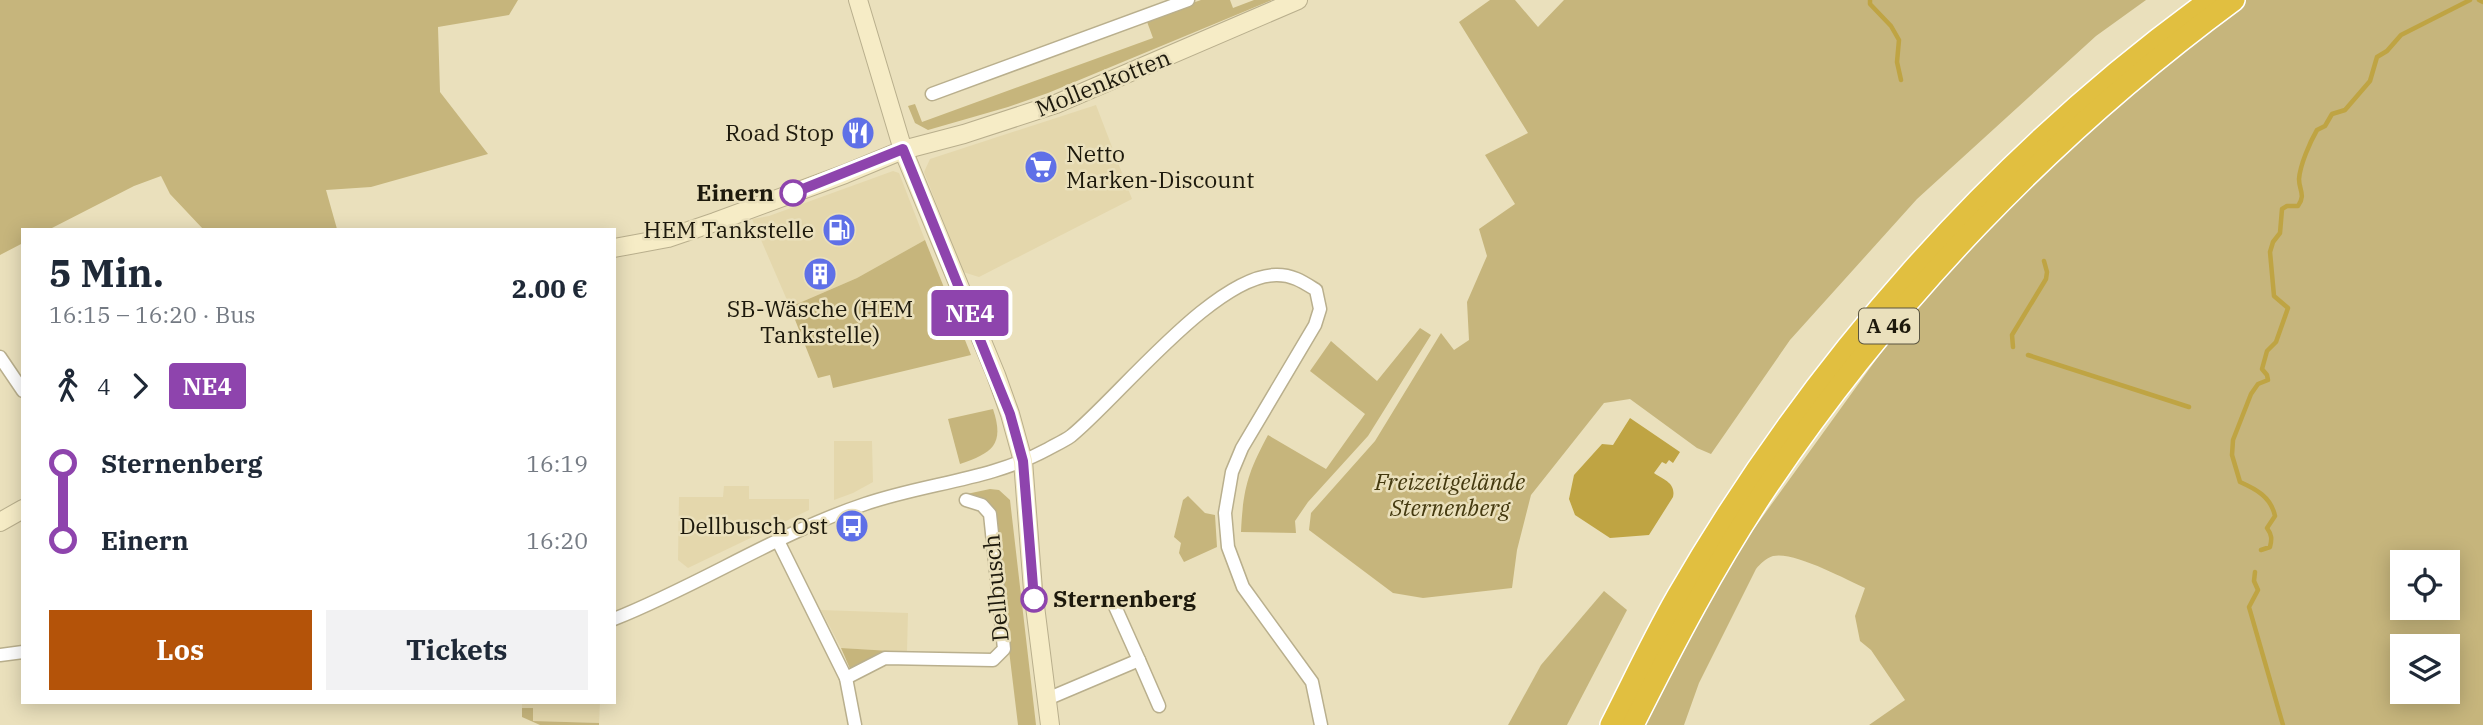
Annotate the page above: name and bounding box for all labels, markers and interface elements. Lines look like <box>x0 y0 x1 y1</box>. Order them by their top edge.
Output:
street label: Mollenkotten <box>1031 41 1175 123</box>
restaurant icon: Road Stop <box>839 114 877 152</box>
place label: Road Stop <box>725 117 834 147</box>
place label: Netto Marken-Discount <box>1066 138 1254 194</box>
supermarket icon: Netto Marken-Discount <box>1022 148 1060 186</box>
place label: Einern <box>696 177 774 207</box>
marker: Einern <box>780 180 806 206</box>
fuel station icon: HEM Tankstelle <box>820 211 858 249</box>
place label: HEM Tankstelle <box>643 214 814 244</box>
text: 5 Min. <box>49 248 164 297</box>
building icon: SB-Wäsche (HEM Tankstelle) <box>801 255 839 293</box>
text: 2.00 € <box>512 271 588 305</box>
line badge: NE4 <box>930 290 1010 336</box>
place label: SB-Wäsche (HEM Tankstelle) <box>727 293 913 349</box>
text: NE4 <box>945 297 995 329</box>
text: 16:15 – 16:20 · Bus <box>49 299 256 329</box>
road number: A 46 <box>1859 308 1919 344</box>
icon: walk <box>49 367 87 405</box>
icon: forward <box>121 367 159 405</box>
text: NE4 <box>183 370 232 402</box>
text: 4 <box>97 371 111 401</box>
text: Sternenberg <box>101 446 263 480</box>
text: 16:19 <box>526 448 588 478</box>
park label: Freizeitgelände Sternenberg <box>1374 466 1525 522</box>
bus stop icon: Dellbusch Ost <box>833 507 871 545</box>
place label: Dellbusch Ost <box>679 510 828 540</box>
text: Einern <box>101 523 189 557</box>
text: 16:20 <box>526 525 588 555</box>
street label: Dellbusch <box>975 533 1015 643</box>
map controls <box>2390 550 2460 704</box>
button: locate <box>2390 550 2460 620</box>
place label: Sternenberg <box>1053 583 1197 613</box>
marker: Sternenberg <box>1021 586 1047 612</box>
button: Los <box>49 610 312 690</box>
button: Tickets <box>326 610 588 690</box>
button: layers <box>2390 634 2460 704</box>

